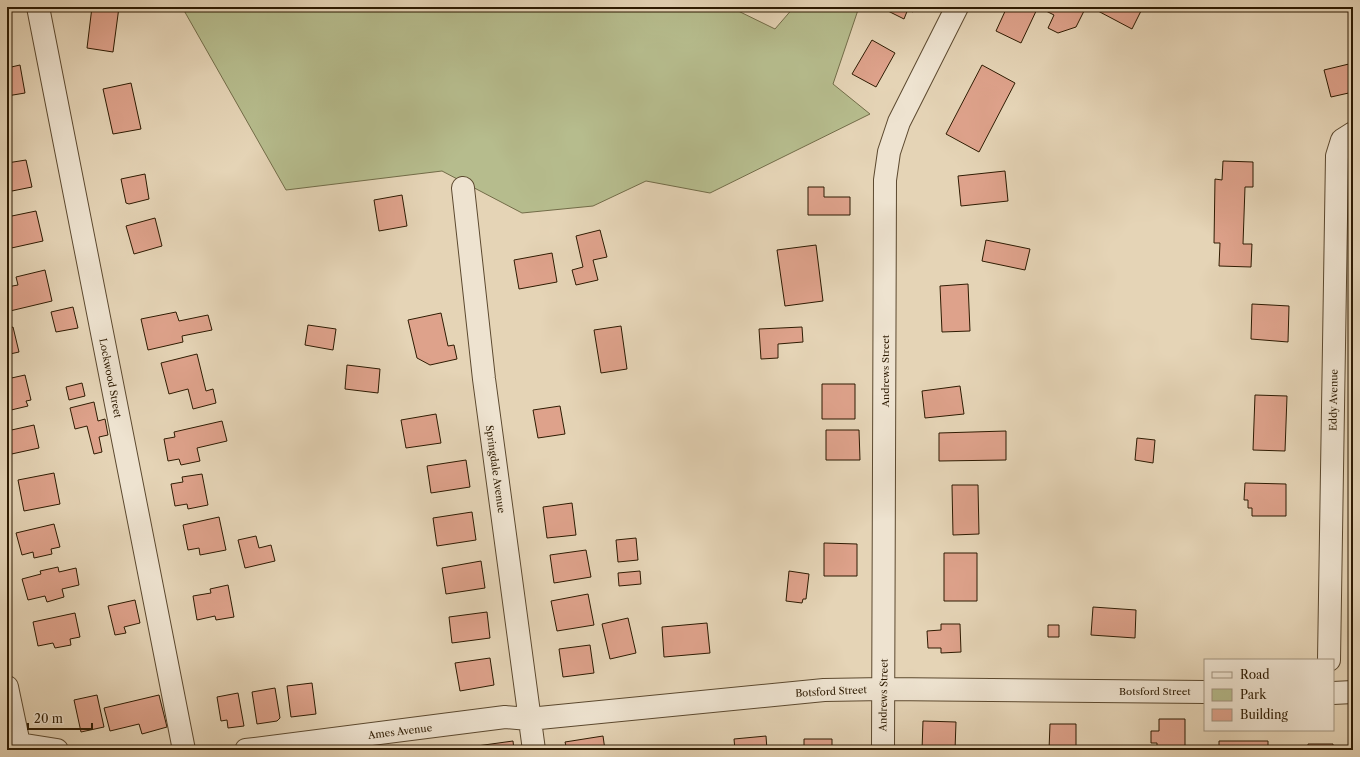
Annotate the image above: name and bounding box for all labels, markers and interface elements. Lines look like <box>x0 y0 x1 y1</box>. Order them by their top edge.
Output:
street label: Andrews Street <box>879 334 892 408</box>
street label: Lockwood Street <box>96 337 125 419</box>
street label: Eddy Avenue <box>1326 368 1341 431</box>
street label: Springdale Avenue <box>483 424 508 514</box>
street label: Andrews Street <box>876 658 891 732</box>
legend <box>1204 659 1334 731</box>
text: Road <box>1240 667 1270 682</box>
street label: Botsford Street <box>795 683 868 700</box>
street label: Botsford Street <box>1119 685 1191 698</box>
text: Park <box>1240 687 1267 702</box>
scale bar <box>28 705 92 731</box>
text: Building <box>1240 707 1288 722</box>
text: 20 m <box>34 711 63 726</box>
street label: Ames Avenue <box>366 721 433 742</box>

